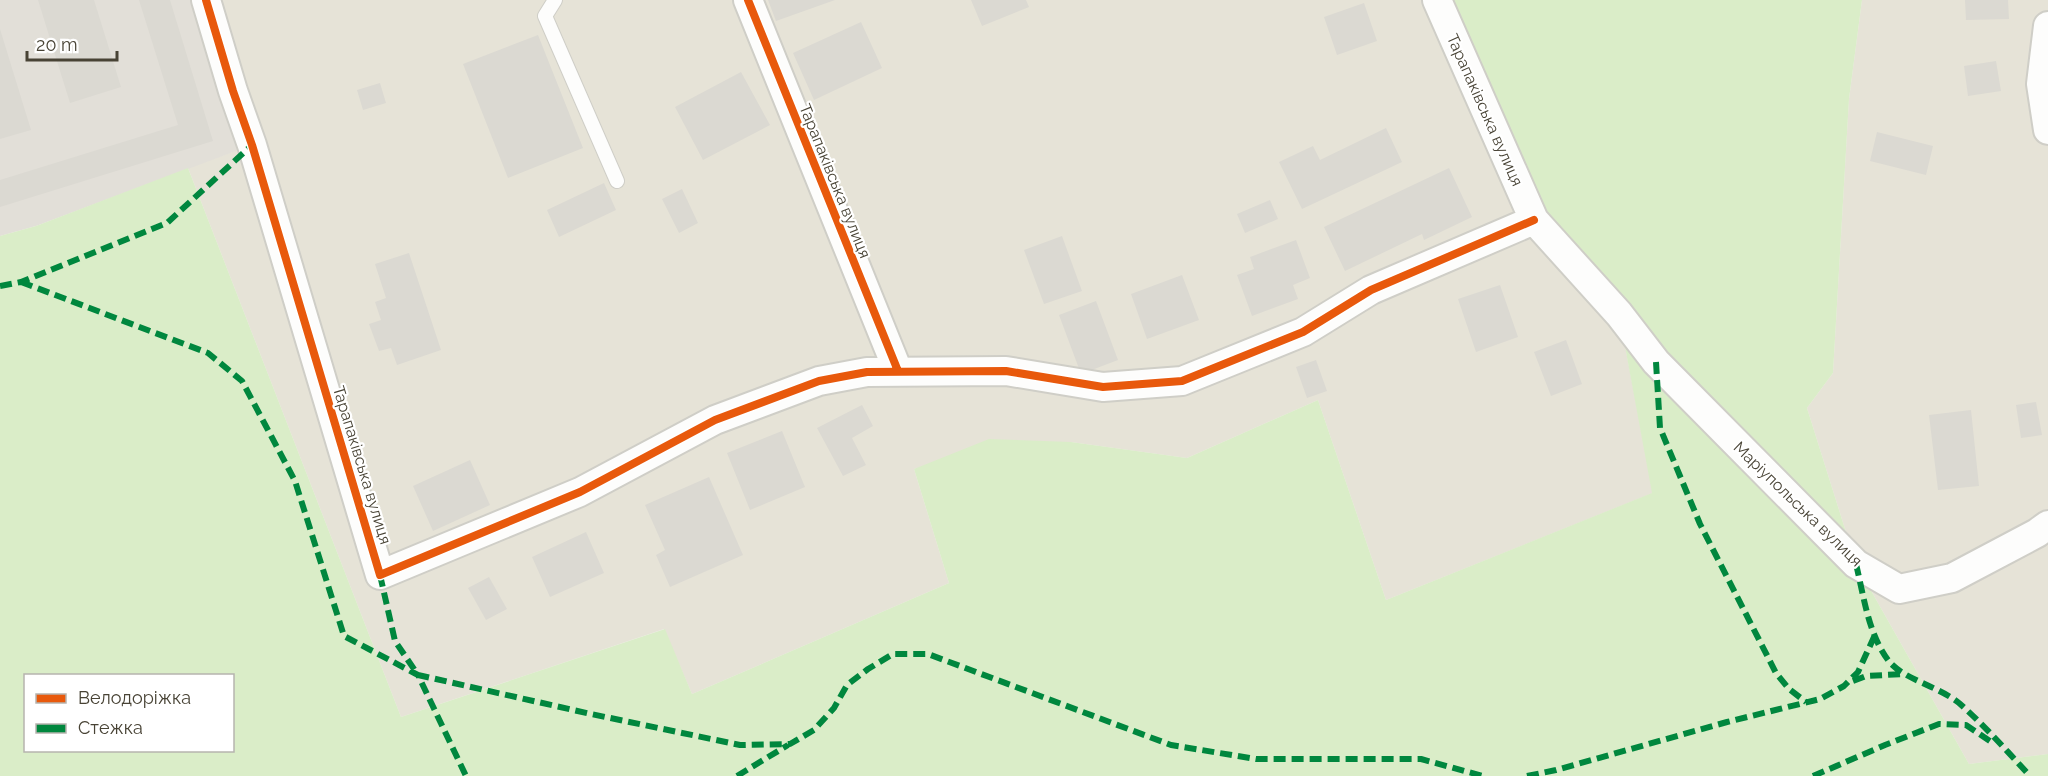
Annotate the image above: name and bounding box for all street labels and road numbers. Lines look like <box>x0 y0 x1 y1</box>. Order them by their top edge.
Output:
street label: Тарапаківська вулиця <box>1443 31 1527 189</box>
street label: Тарапаківська вулиця <box>795 101 875 261</box>
street label: Тарапаківська вулиця <box>329 383 395 547</box>
street label: Маріупольська вулиця <box>1730 438 1866 570</box>

